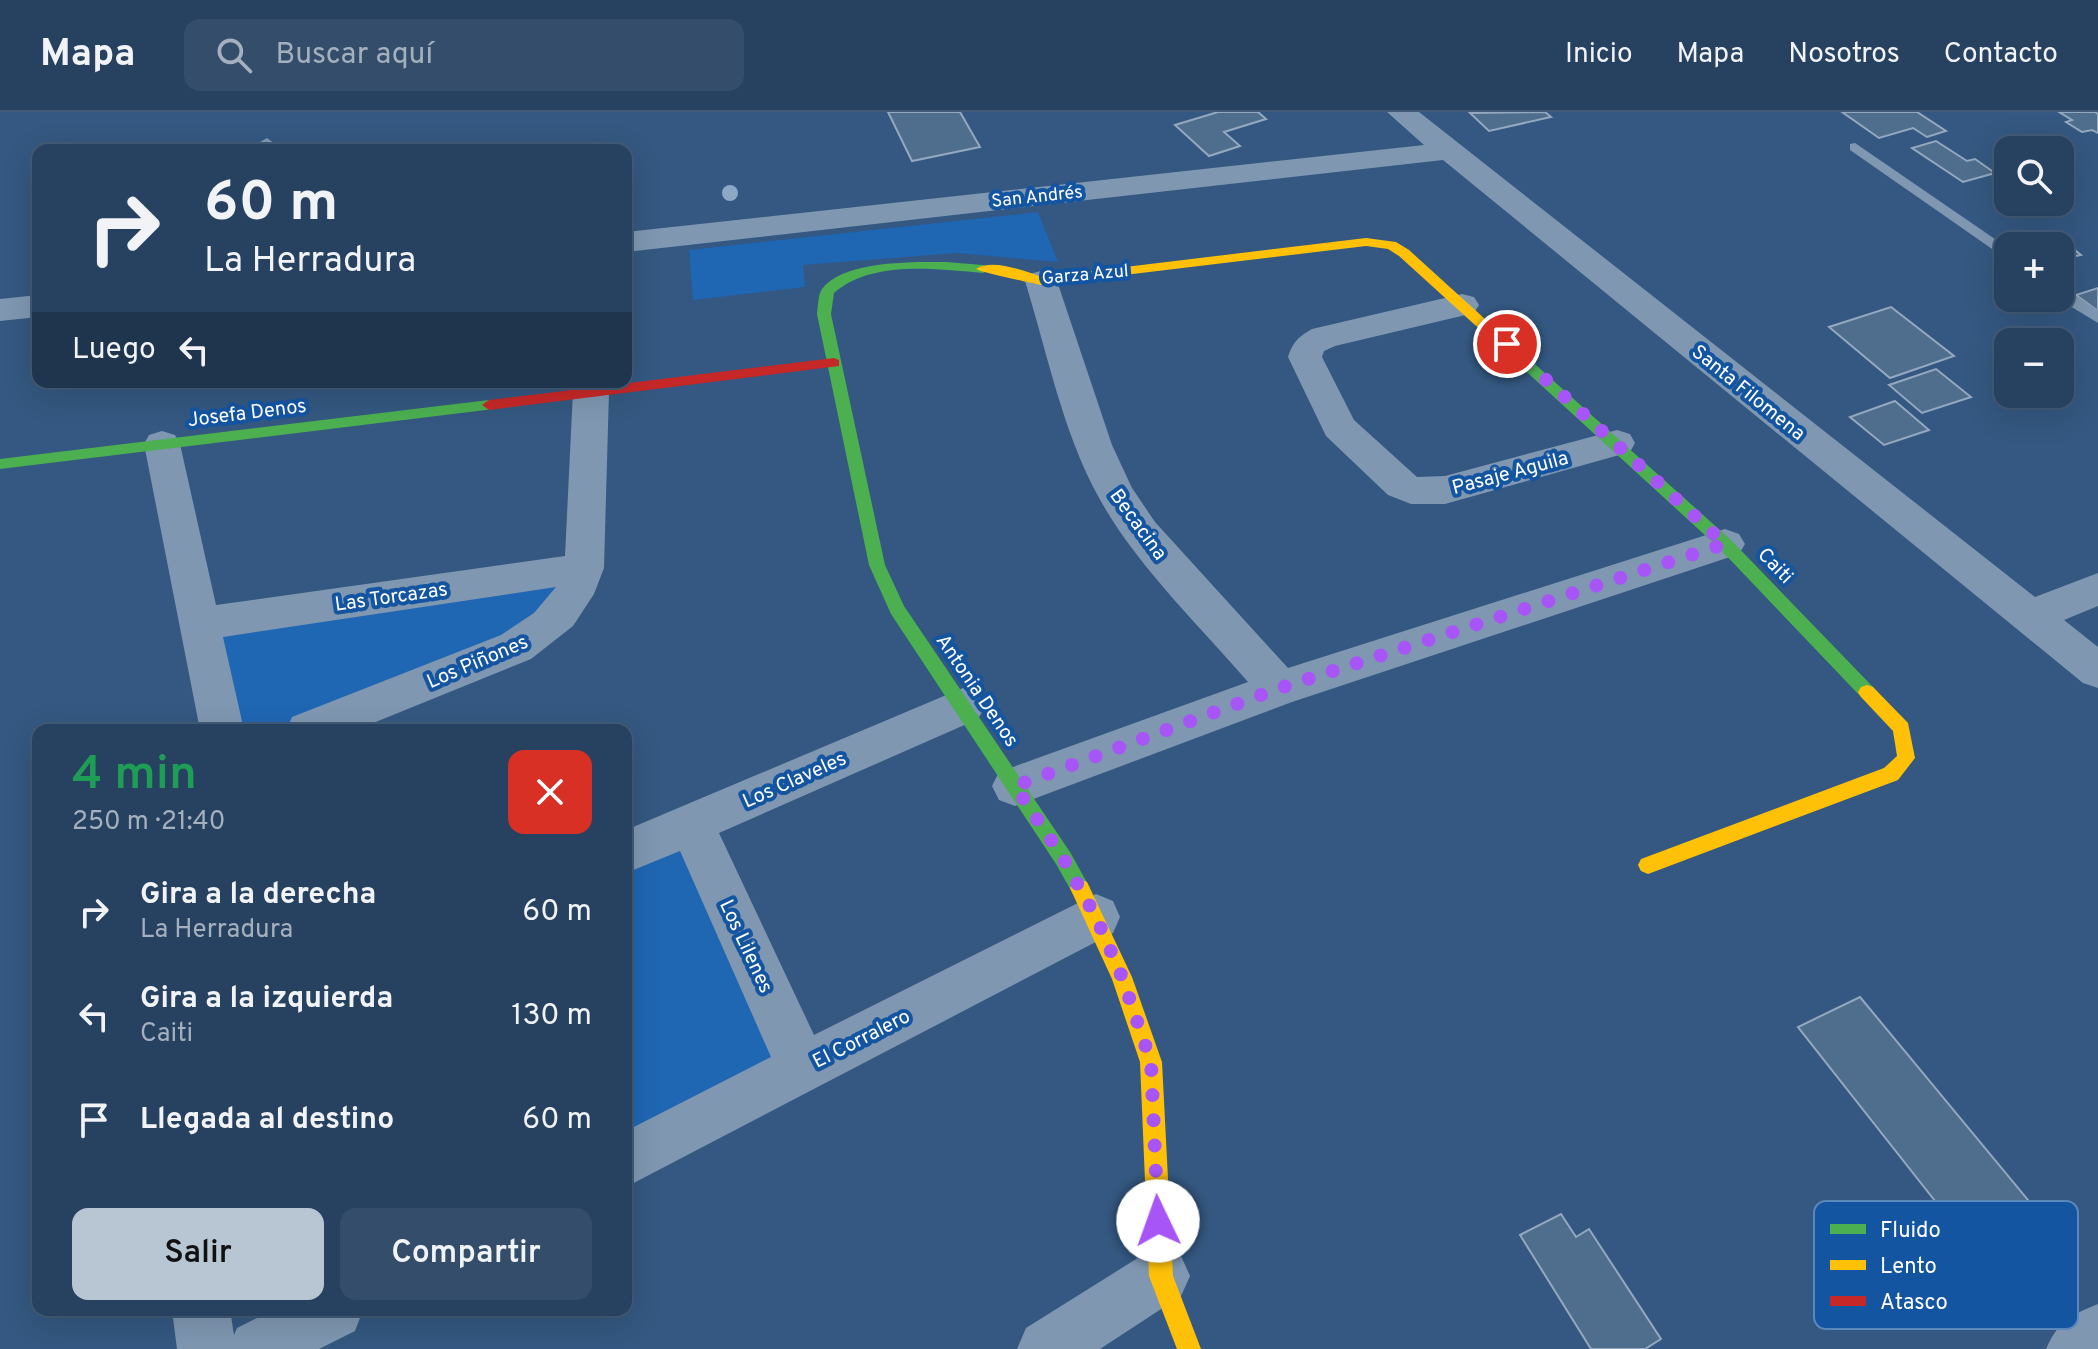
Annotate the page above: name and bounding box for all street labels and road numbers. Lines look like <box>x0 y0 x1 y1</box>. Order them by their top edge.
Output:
street label: San Andrés <box>990 181 1084 214</box>
street label: Garza Azul <box>1041 260 1130 291</box>
street label: Santa Filomena <box>1686 340 1810 447</box>
street label: Josefa Denos <box>186 394 308 434</box>
street label: Pasaje Aguila <box>1449 446 1572 502</box>
street label: Becacina <box>1103 484 1172 566</box>
street label: Caiti <box>1751 543 1798 590</box>
street label: Las Torcazas <box>333 577 449 619</box>
street label: Los Piñones <box>423 630 532 696</box>
street label: Antonia Denos <box>929 630 1024 753</box>
street label: Los Claveles <box>739 746 851 815</box>
street label: Los Lilenes <box>712 896 778 998</box>
street label: El Corralero <box>809 1004 915 1075</box>

